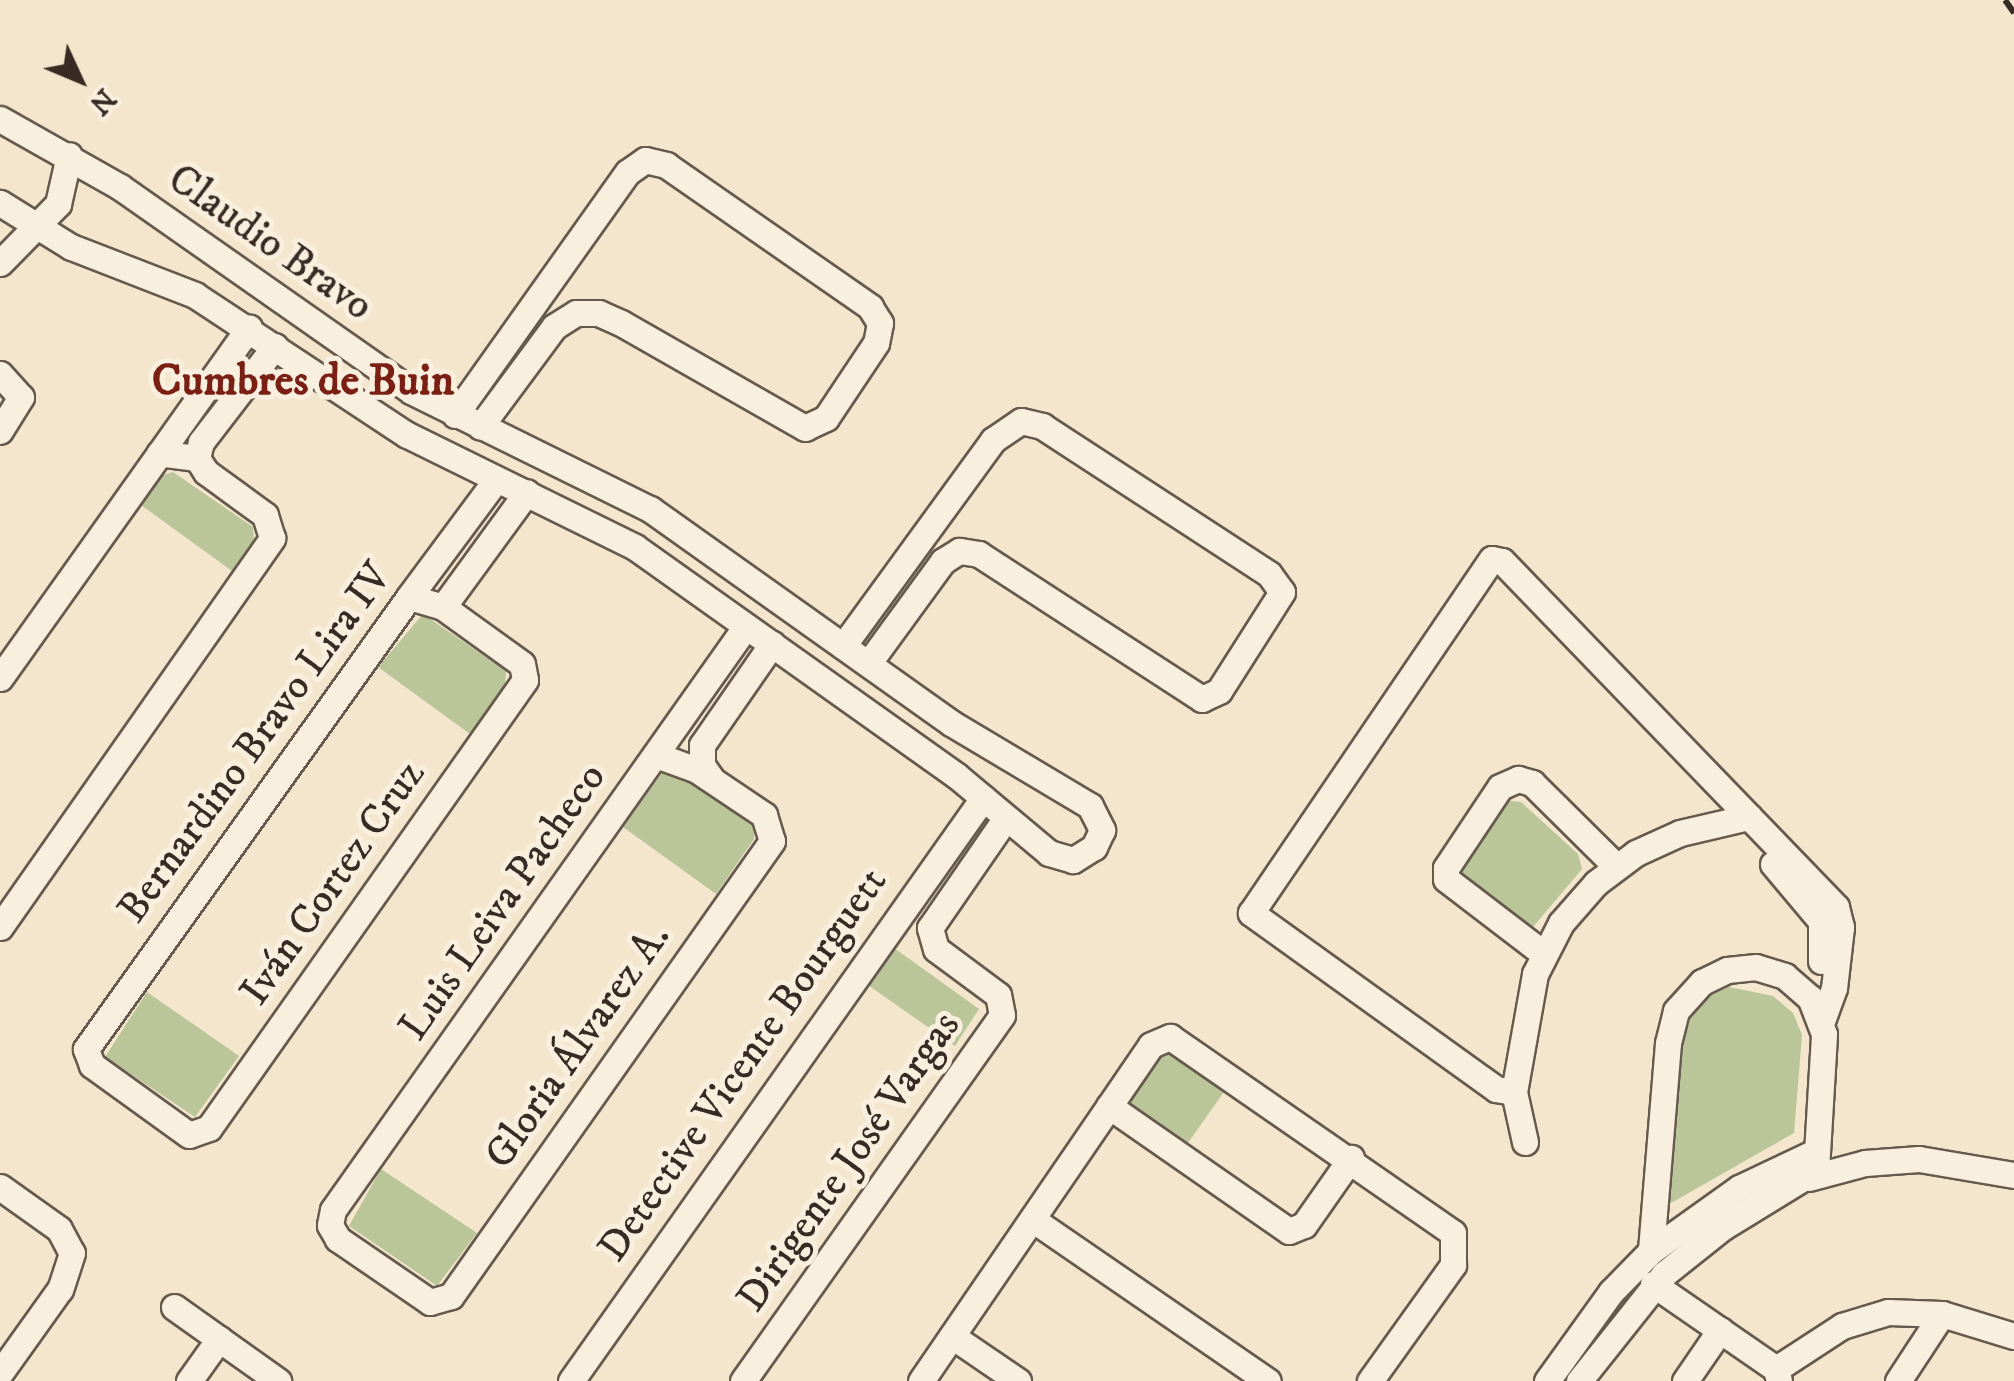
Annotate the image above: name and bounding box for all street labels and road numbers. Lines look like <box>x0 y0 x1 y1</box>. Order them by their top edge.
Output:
street label: Claudio Bravo <box>158 154 382 332</box>
street label: Bernardino Bravo Lira IV <box>107 553 403 933</box>
street label: Iván Cortez Cruz <box>230 751 436 1015</box>
street label: Luis Leiva Pacheco <box>389 754 617 1050</box>
street label: Detective Vicente Bourguett <box>588 859 898 1271</box>
street label: Gloria Álvarez A. <box>475 913 681 1179</box>
street label: Dirigente José Vargas <box>727 1002 971 1322</box>

